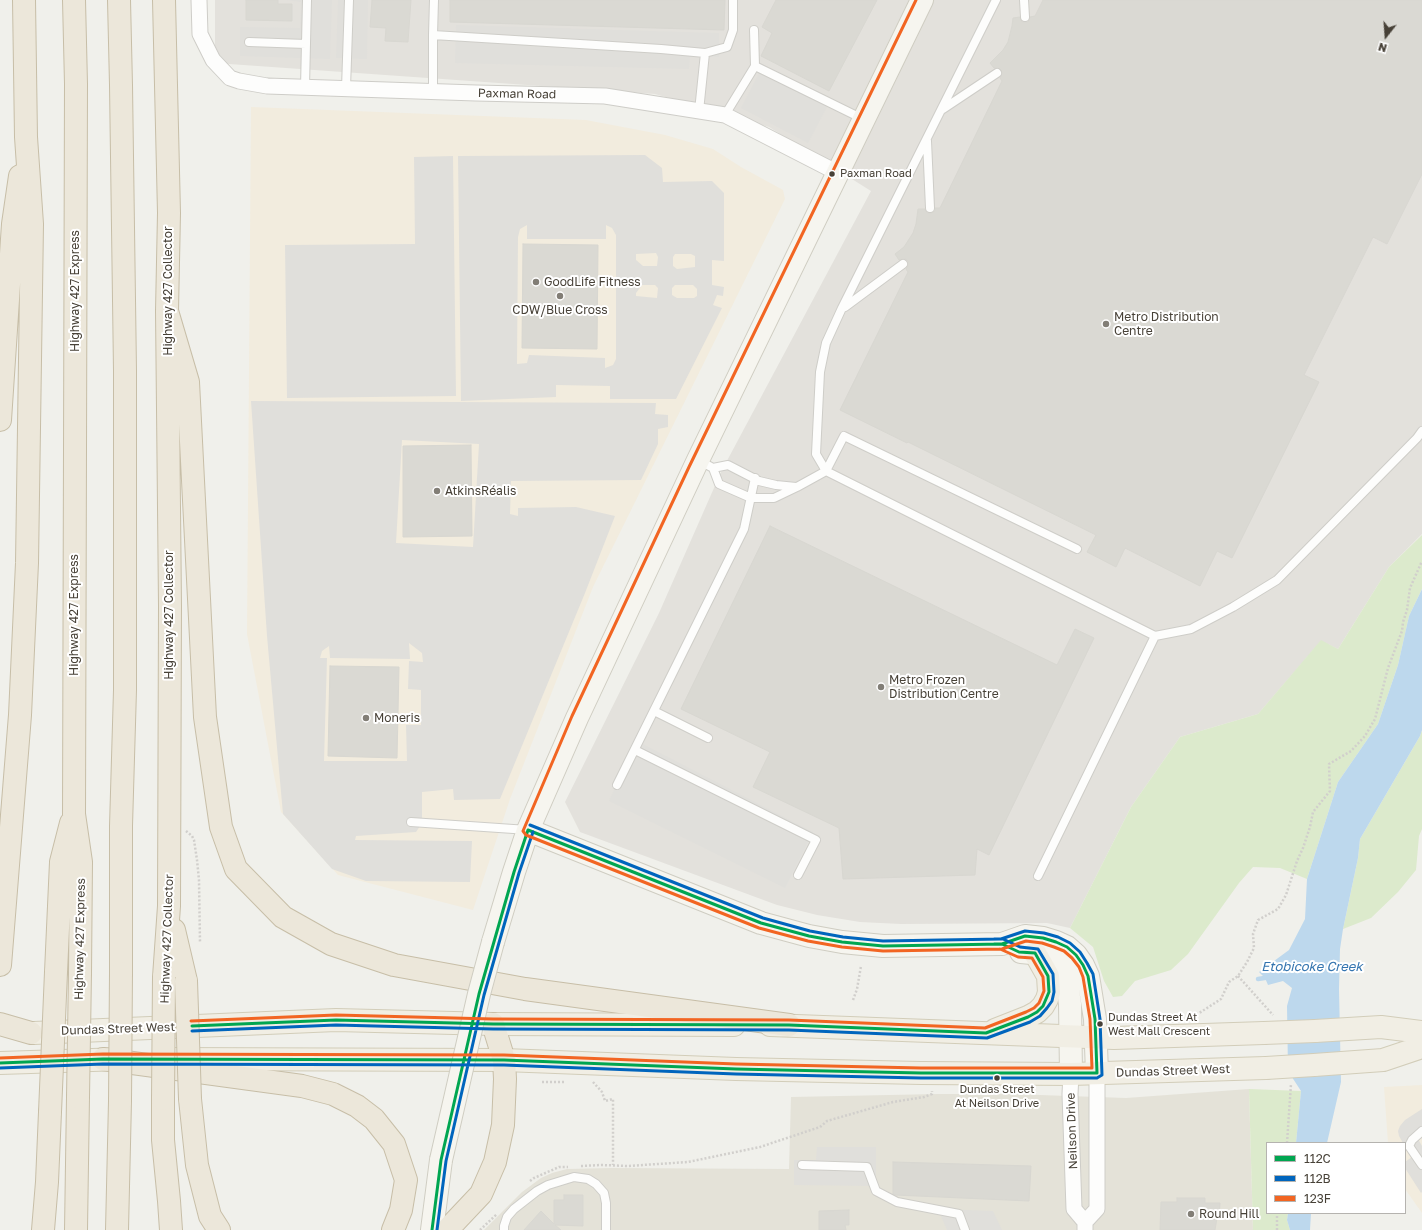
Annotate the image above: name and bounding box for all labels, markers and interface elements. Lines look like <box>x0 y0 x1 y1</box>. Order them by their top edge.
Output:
north arrow <box>1366 16 1406 56</box>
text: N <box>1376 41 1388 55</box>
street label: Paxman Road <box>478 86 556 102</box>
place label: Paxman Road <box>840 167 912 181</box>
marker: Paxman Road <box>827 169 837 179</box>
street label: Highway 427 Collector <box>161 226 175 356</box>
street label: Highway 427 Express <box>68 230 82 352</box>
place label: GoodLife Fitness <box>544 275 641 289</box>
marker: GoodLife Fitness <box>531 277 541 287</box>
marker: CDW/Blue Cross <box>555 291 565 301</box>
place label: CDW/Blue Cross <box>512 303 608 317</box>
place label: Metro Distribution Centre <box>1114 310 1219 338</box>
marker: Metro Distribution Centre <box>1101 319 1111 329</box>
place label: AtkinsRéalis <box>445 484 516 498</box>
marker: AtkinsRéalis <box>432 486 442 496</box>
street label: Highway 427 Collector <box>162 550 176 680</box>
street label: Highway 427 Express <box>67 554 81 676</box>
place label: Metro Frozen Distribution Centre <box>889 673 999 701</box>
marker: Metro Frozen Distribution Centre <box>876 682 886 692</box>
place label: Moneris <box>374 711 420 725</box>
marker: Moneris <box>361 713 371 723</box>
street label: Highway 427 Collector <box>158 874 176 1004</box>
street label: Highway 427 Express <box>72 878 88 1000</box>
water label: Etobicoke Creek <box>1261 959 1363 975</box>
place label: Dundas Street At West Mall Crescent <box>1108 1011 1210 1037</box>
marker: Dundas Street At West Mall Crescent <box>1095 1019 1105 1029</box>
street label: Dundas Street West <box>61 1020 175 1038</box>
street label: Dundas Street West <box>1116 1062 1230 1080</box>
marker: Dundas Street At Neilson Drive <box>992 1073 1002 1083</box>
place label: Dundas Street At Neilson Drive <box>955 1083 1039 1109</box>
street label: Neilson Drive <box>1063 1092 1081 1170</box>
legend <box>1266 1142 1406 1214</box>
text: 112C <box>1304 1151 1331 1166</box>
text: 112B <box>1304 1171 1331 1186</box>
text: 123F <box>1304 1191 1331 1206</box>
place label: Round Hill <box>1199 1207 1259 1221</box>
marker: Round Hill <box>1186 1209 1196 1219</box>

